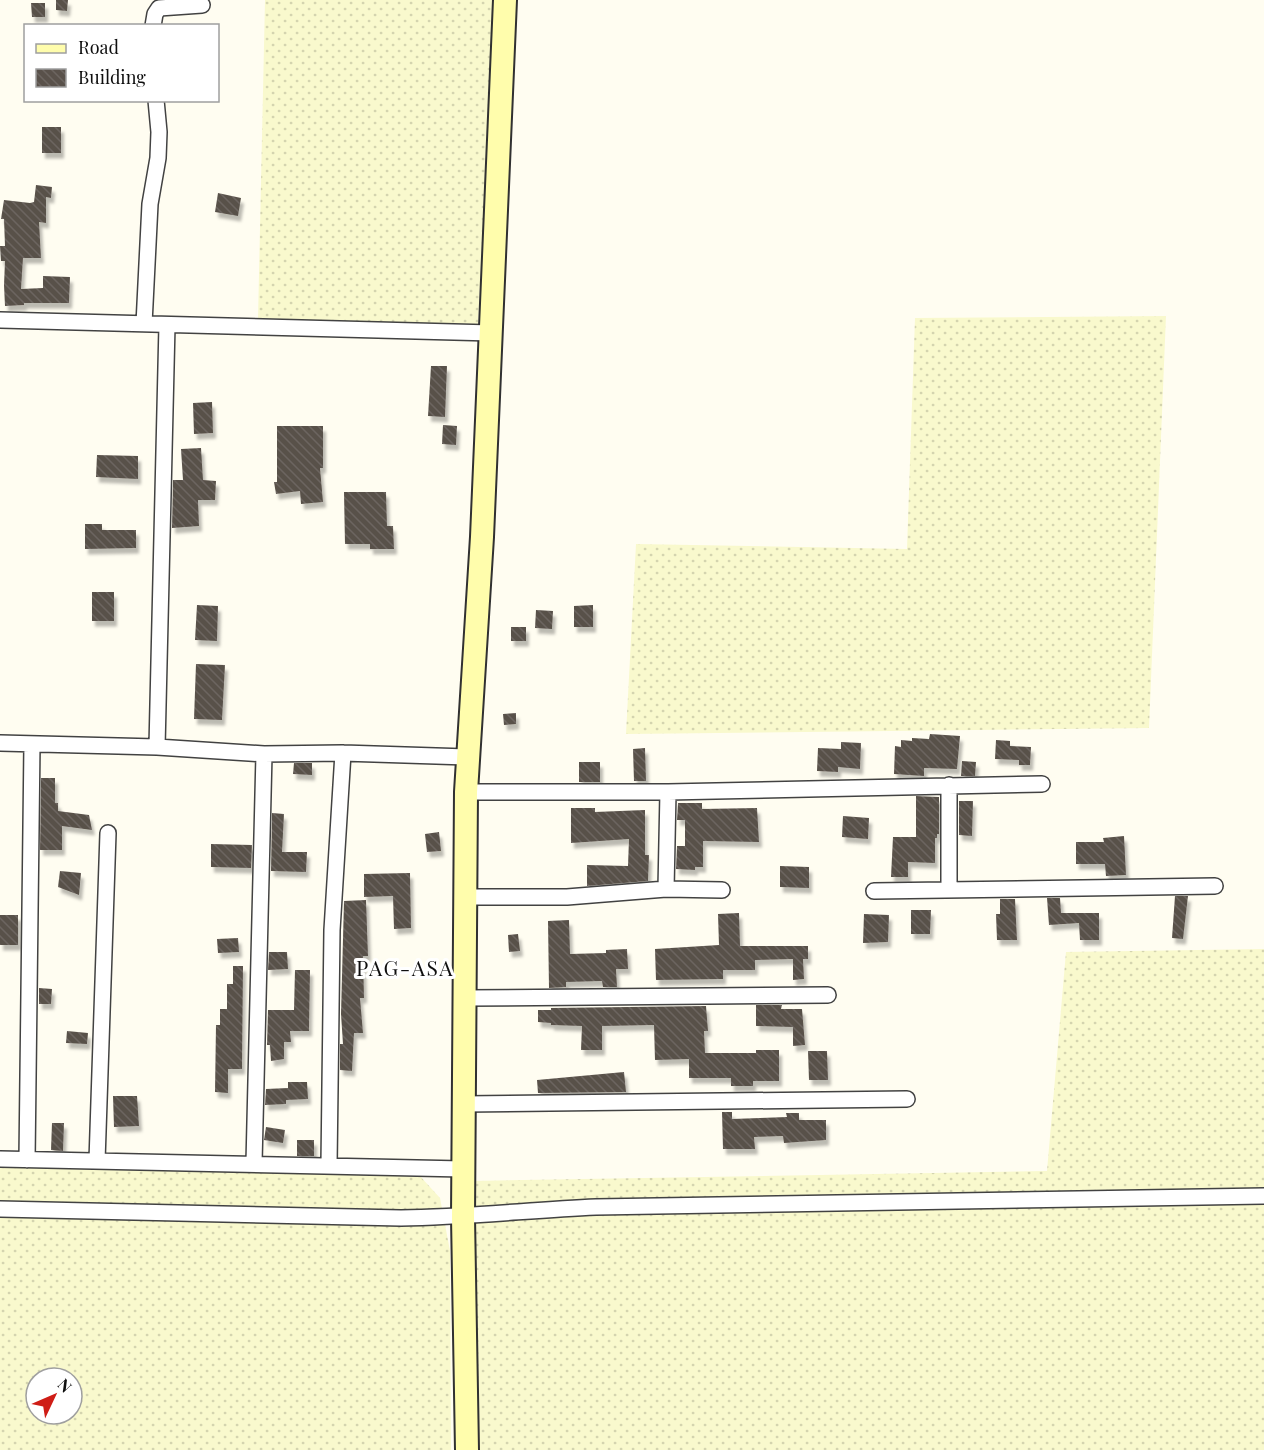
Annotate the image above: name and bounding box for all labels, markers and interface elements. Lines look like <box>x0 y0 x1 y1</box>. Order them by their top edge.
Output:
legend <box>24 24 219 102</box>
text: Road <box>78 35 119 59</box>
text: Building <box>78 65 146 89</box>
district label: PAG-ASA <box>356 953 454 981</box>
north arrow <box>24 1366 84 1426</box>
text: N <box>54 1374 77 1397</box>

